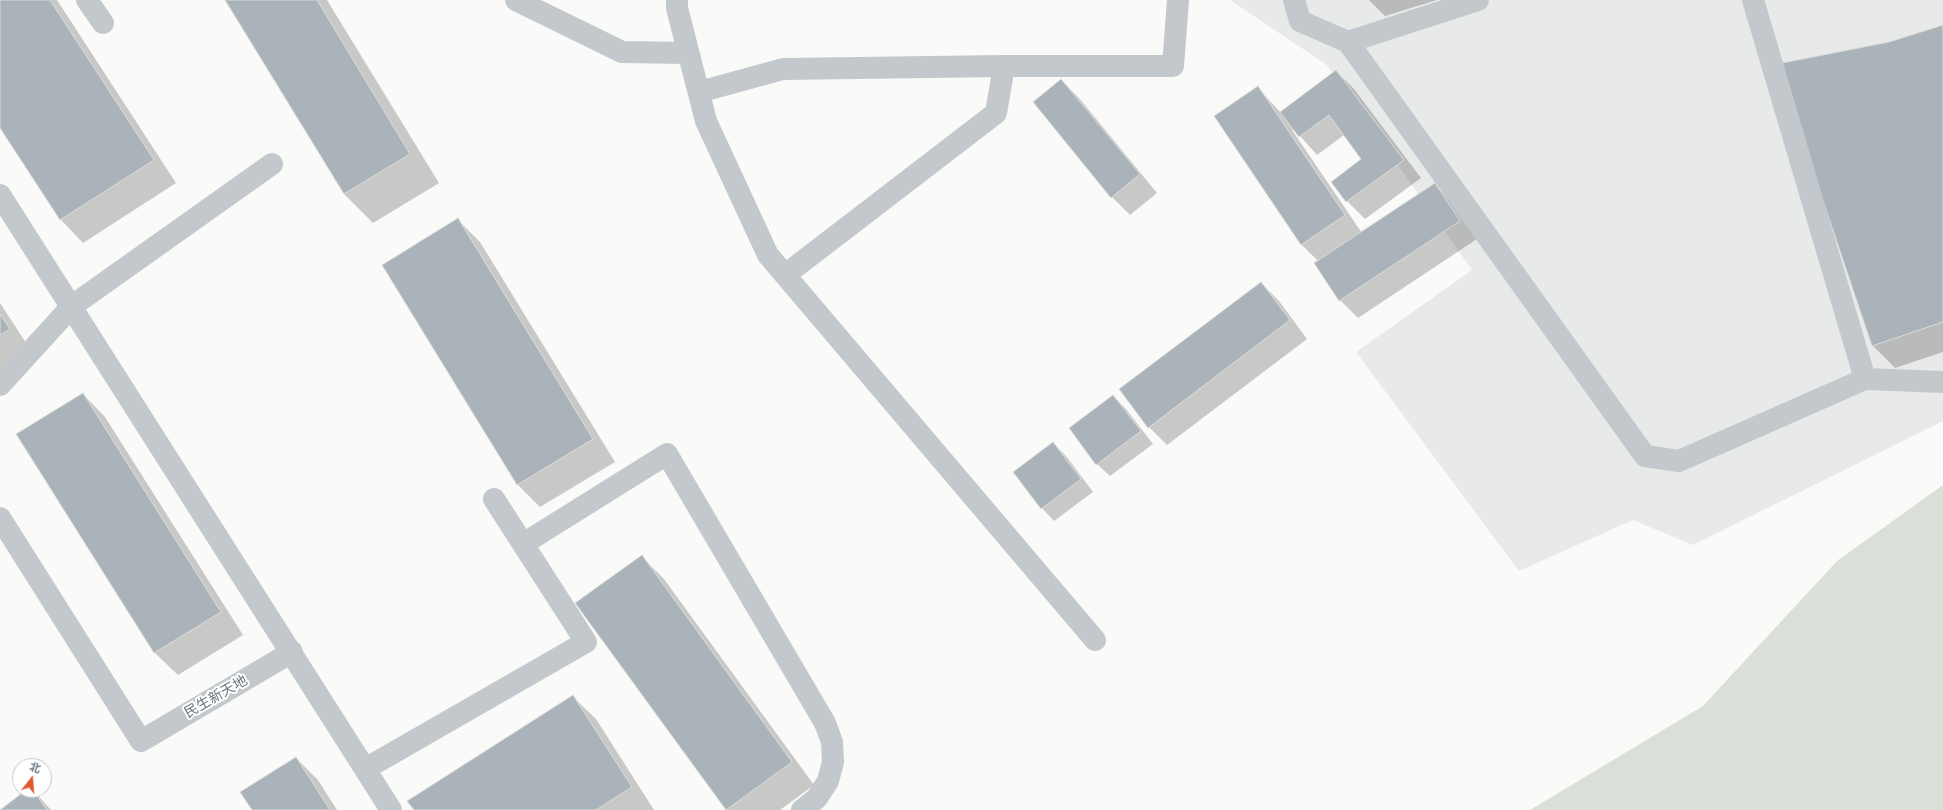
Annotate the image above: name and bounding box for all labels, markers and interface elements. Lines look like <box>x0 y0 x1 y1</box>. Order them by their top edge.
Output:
street label: 民生新天地 <box>181 672 251 722</box>
north arrow <box>12 758 52 798</box>
text: 北 <box>28 758 43 776</box>

